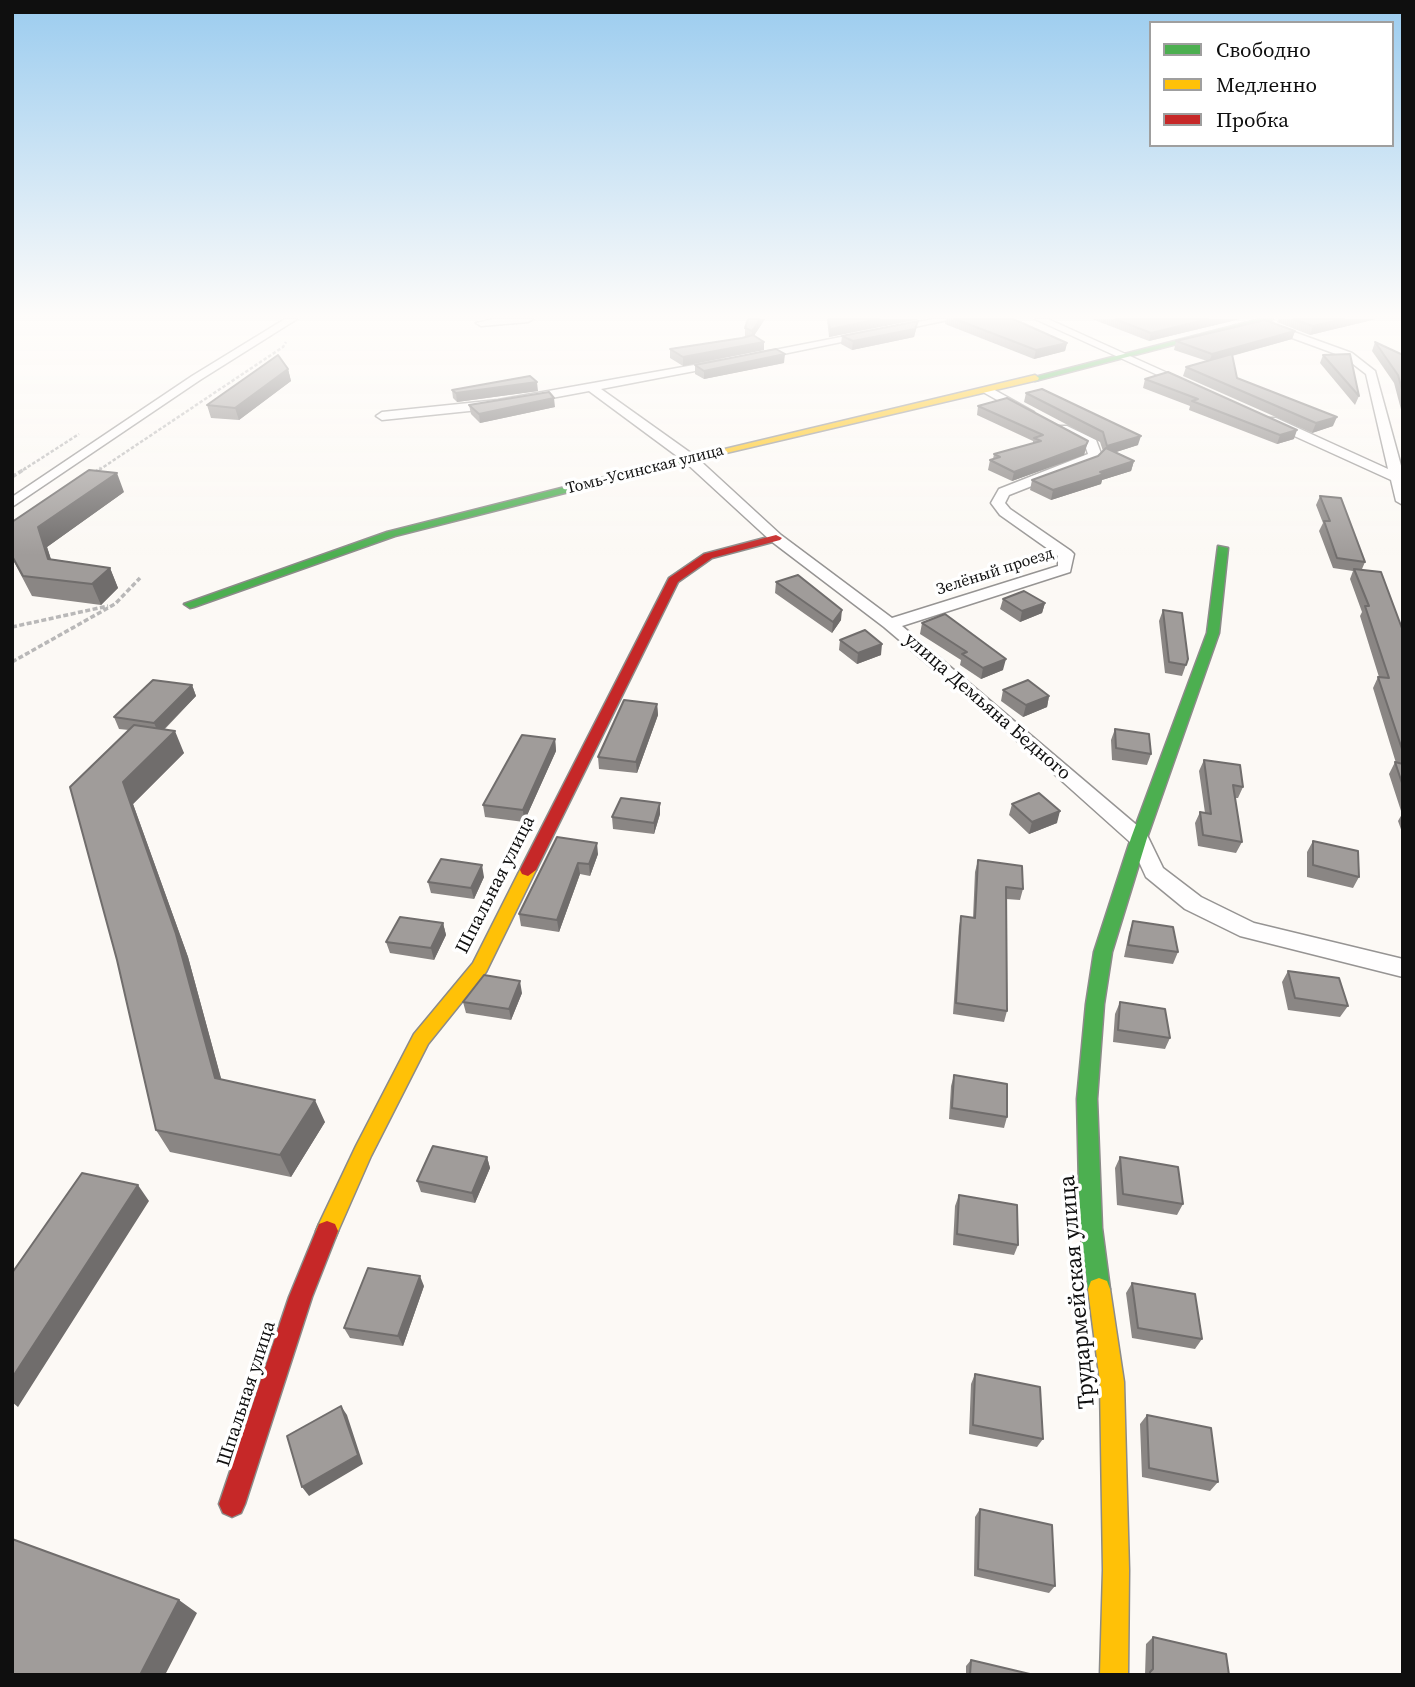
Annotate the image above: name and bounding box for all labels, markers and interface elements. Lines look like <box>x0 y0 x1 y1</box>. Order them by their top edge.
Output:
legend <box>1149 21 1394 147</box>
text: Свободно <box>1216 35 1311 64</box>
text: Медленно <box>1216 70 1317 99</box>
text: Пробка <box>1216 105 1289 134</box>
street label: Томь-Усинская улица <box>564 441 726 499</box>
street label: Зелёный проезд <box>934 544 1056 600</box>
street label: улица Демьяна Бедного <box>899 628 1075 786</box>
street label: Шпальная улица <box>451 812 541 958</box>
street label: Трудармейская улица <box>1054 1174 1102 1410</box>
street label: Шпальная улица <box>213 1318 281 1470</box>

